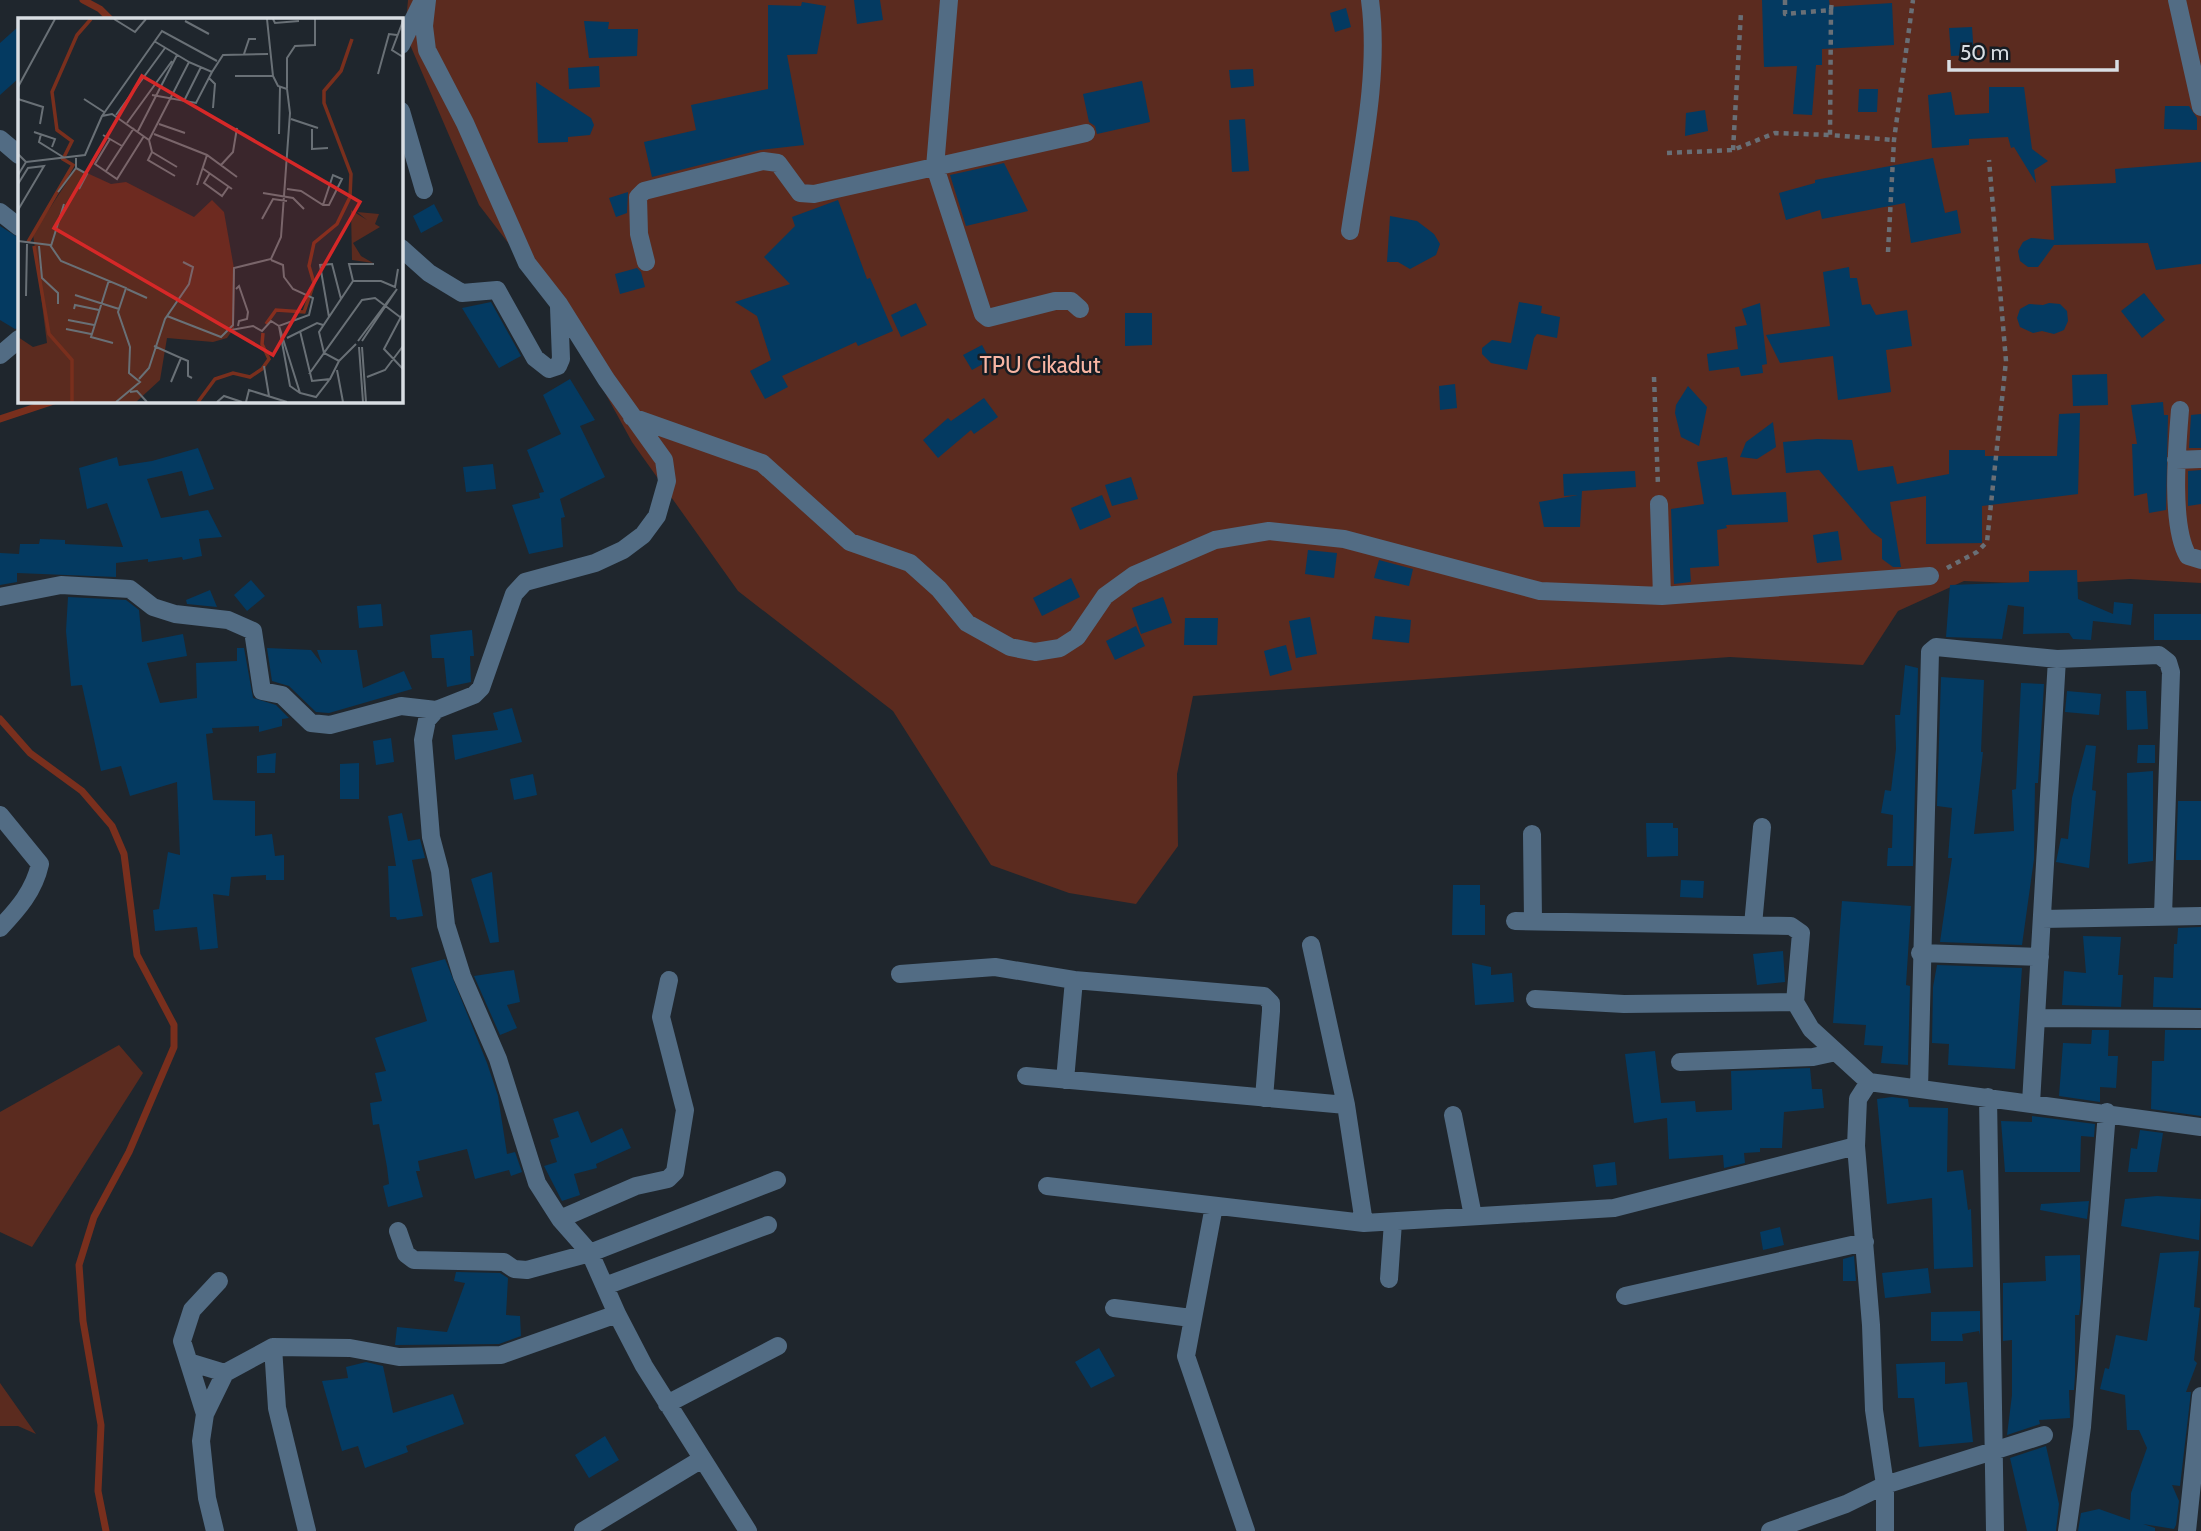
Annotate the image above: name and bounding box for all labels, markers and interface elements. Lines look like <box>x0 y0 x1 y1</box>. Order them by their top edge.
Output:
inset map <box>18 18 402 402</box>
scale bar <box>1949 28 2117 72</box>
text: 50 m <box>1960 40 2009 65</box>
park label: TPU Cikadut <box>980 351 1101 379</box>

